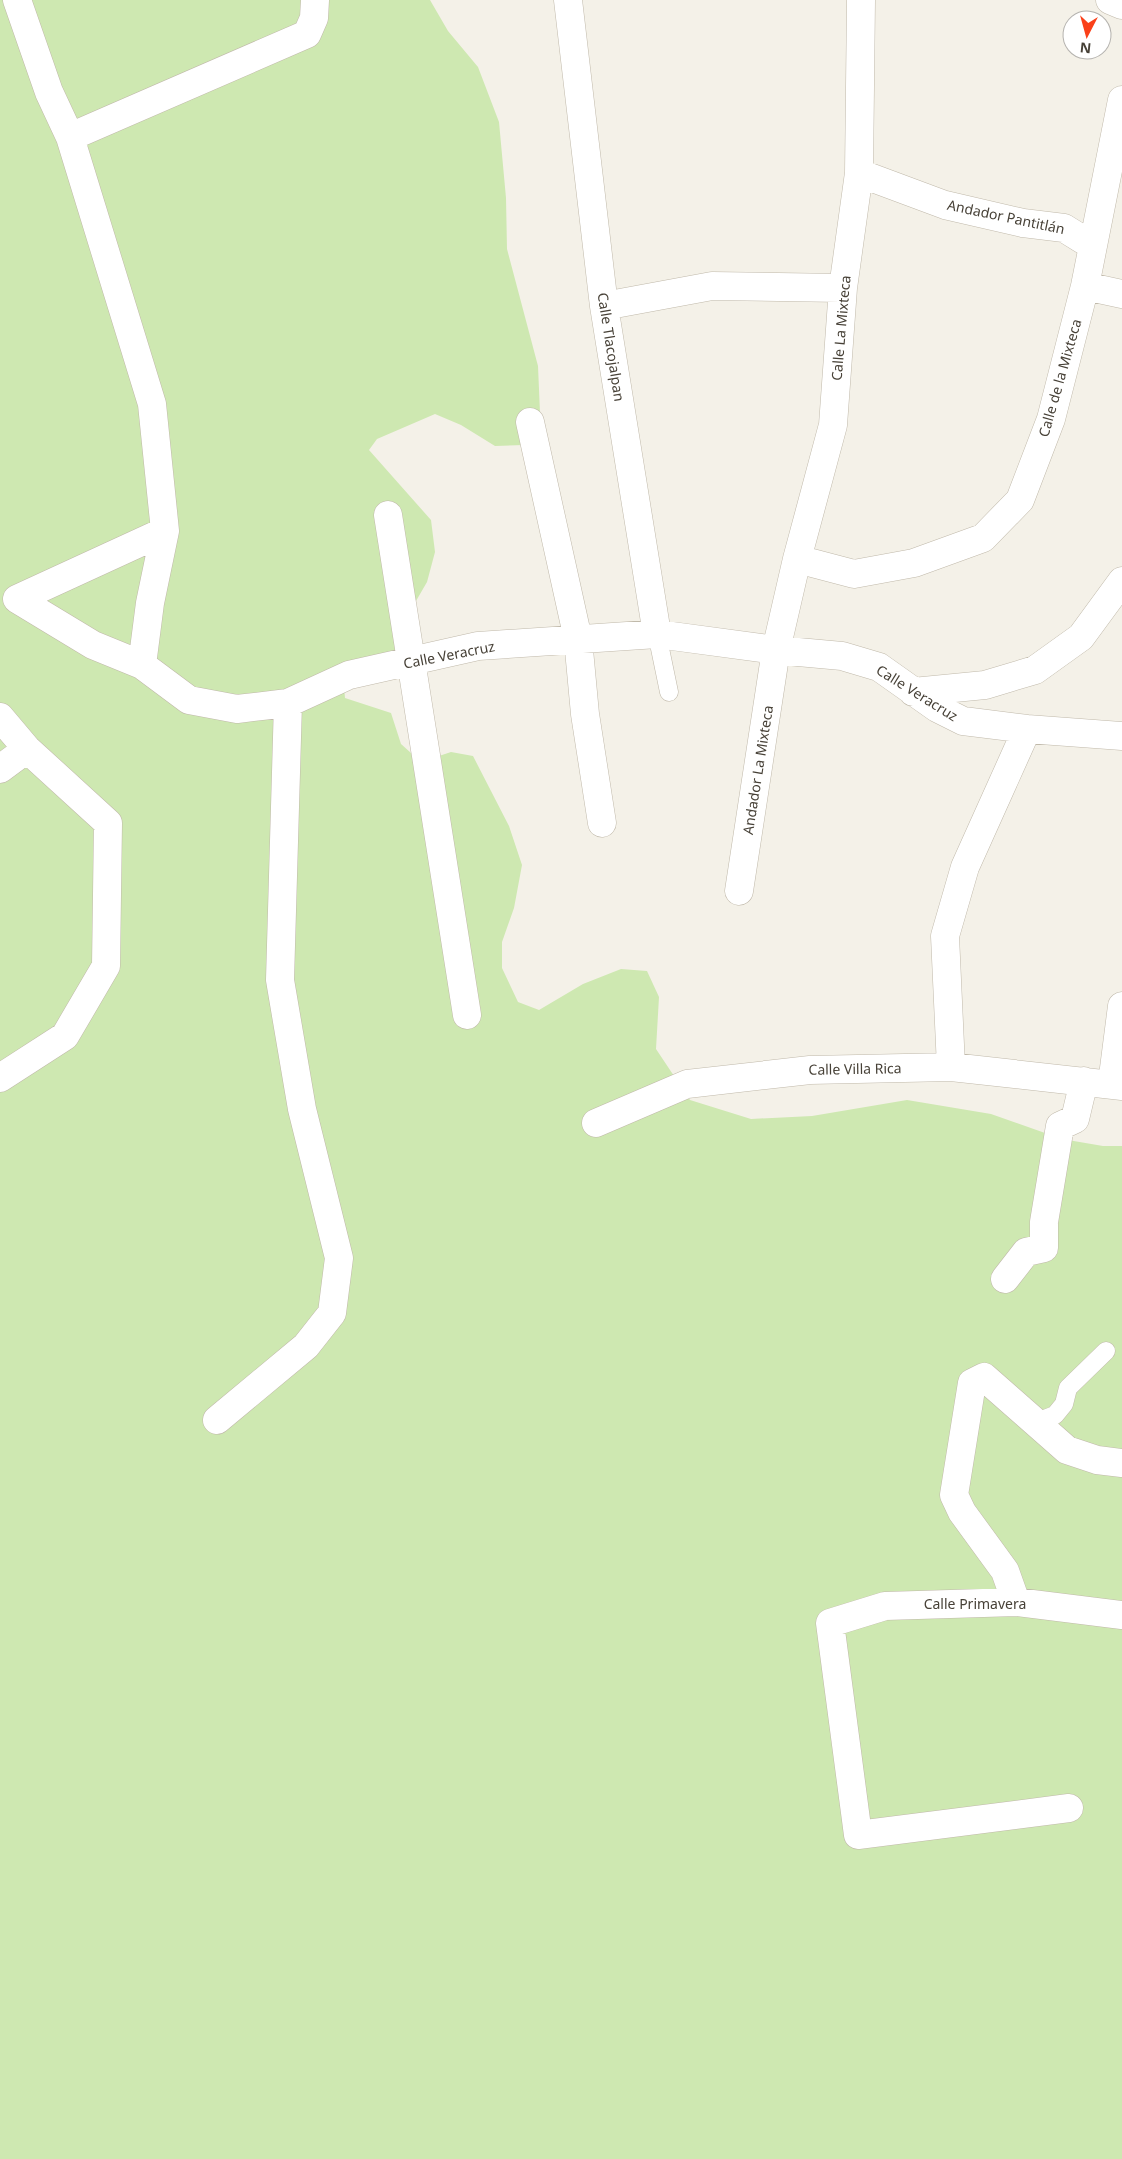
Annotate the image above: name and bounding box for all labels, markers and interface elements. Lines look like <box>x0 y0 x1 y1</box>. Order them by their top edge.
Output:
north arrow <box>1062 10 1112 60</box>
text: N <box>1079 38 1092 58</box>
street label: Andador Pantitlán <box>946 195 1066 238</box>
street label: Calle La Mixteca <box>826 275 855 381</box>
street label: Calle Tlacojalpan <box>593 291 629 403</box>
street label: Calle de la Mixteca <box>1034 317 1085 439</box>
street label: Calle Veracruz <box>402 636 497 673</box>
street label: Calle Veracruz <box>873 660 962 725</box>
street label: Andador La Mixteca <box>738 704 777 836</box>
street label: Calle Villa Rica <box>808 1058 902 1079</box>
street label: Calle Primavera <box>924 1594 1026 1613</box>

